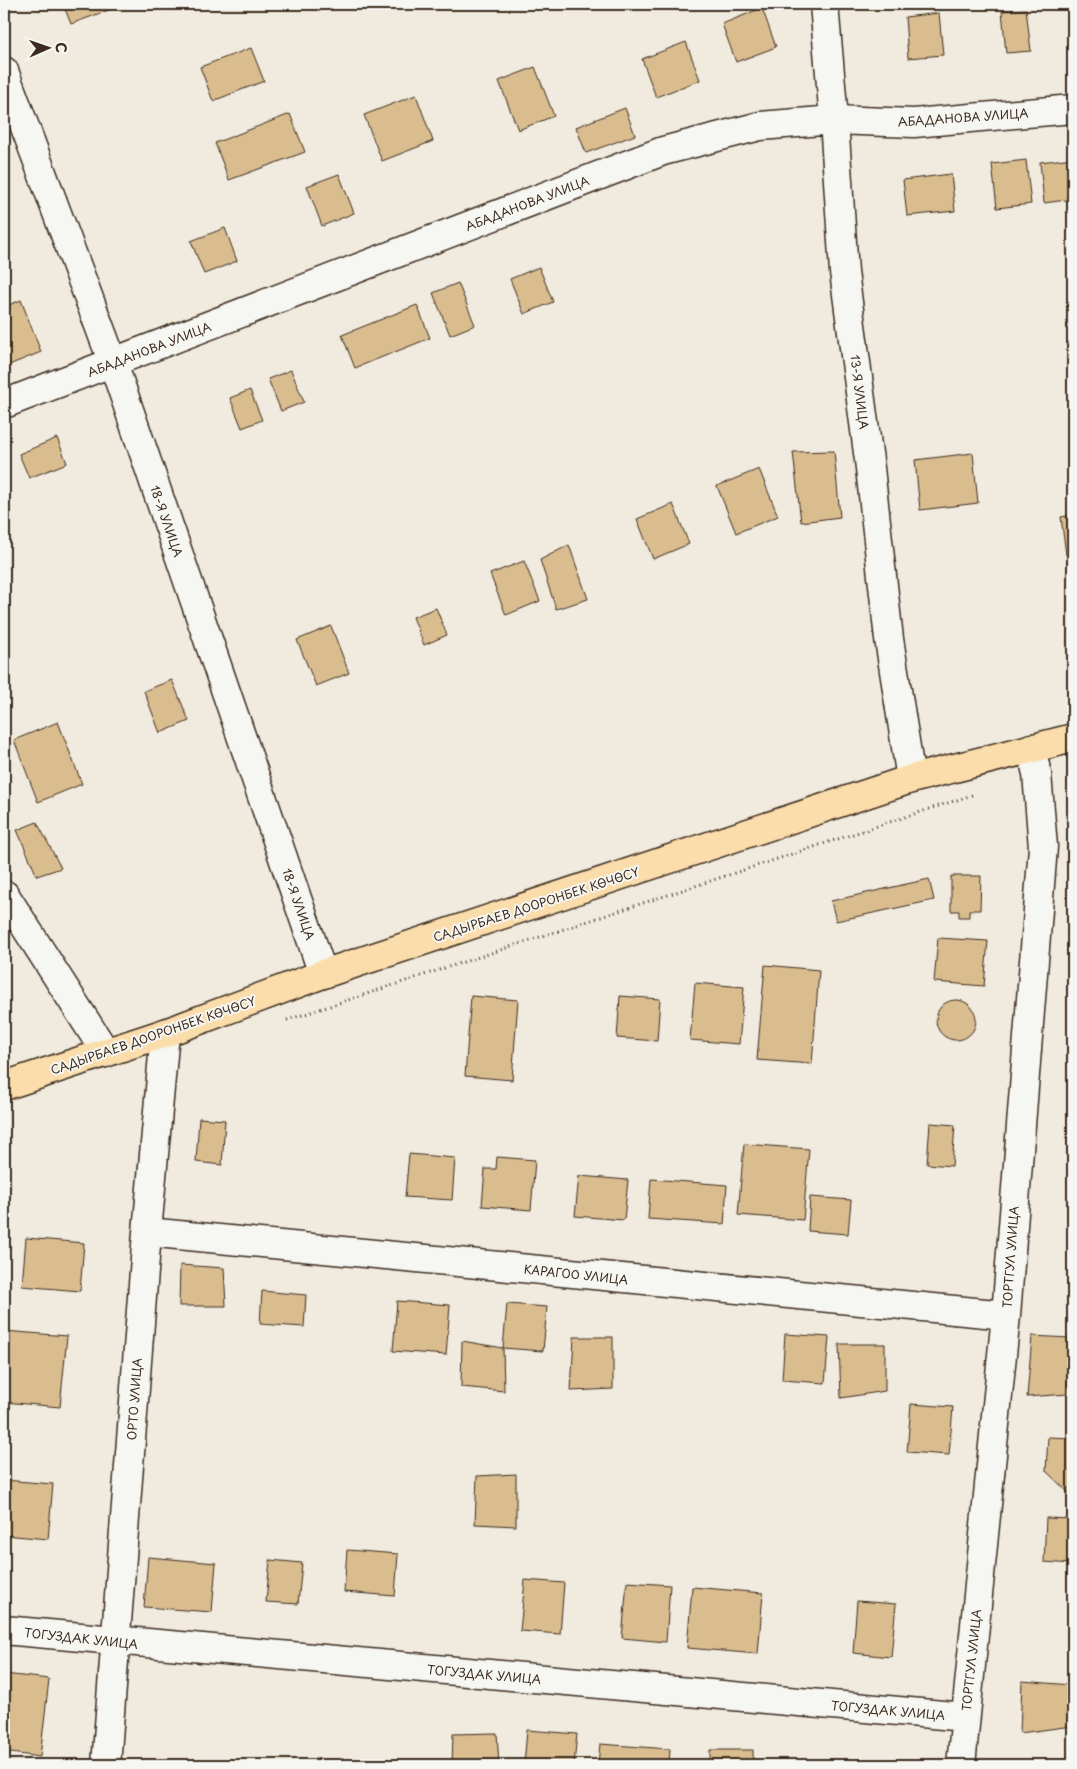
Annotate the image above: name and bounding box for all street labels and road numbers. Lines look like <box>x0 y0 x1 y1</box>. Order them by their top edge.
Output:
street label: АБАДАНОВА УЛИЦА <box>897 103 1029 131</box>
street label: АБАДАНОВА УЛИЦА <box>463 171 591 235</box>
street label: АБАДАНОВА УЛИЦА <box>85 317 213 381</box>
street label: 13-Я УЛИЦА <box>846 354 874 430</box>
street label: 18-Я УЛИЦА <box>146 483 188 559</box>
street label: САДЫРБАЕВ ДООРОНБЕК КӨЧӨСҮ <box>431 862 642 946</box>
street label: 18-Я УЛИЦА <box>278 866 320 942</box>
street label: САДЫРБАЕВ ДООРОНБЕК КӨЧӨСҮ <box>48 991 258 1079</box>
street label: ТОРТГУЛ УЛИЦА <box>997 1205 1023 1309</box>
street label: КАРАГОО УЛИЦА <box>523 1260 629 1288</box>
street label: ОРТО УЛИЦА <box>122 1357 146 1441</box>
street label: ТОРТГУЛ УЛИЦА <box>957 1608 985 1712</box>
street label: ТОГУЗДАК УЛИЦА <box>23 1623 139 1653</box>
street label: ТОГУЗДАК УЛИЦА <box>426 1660 542 1688</box>
street label: ТОГУЗДАК УЛИЦА <box>830 1696 946 1724</box>

